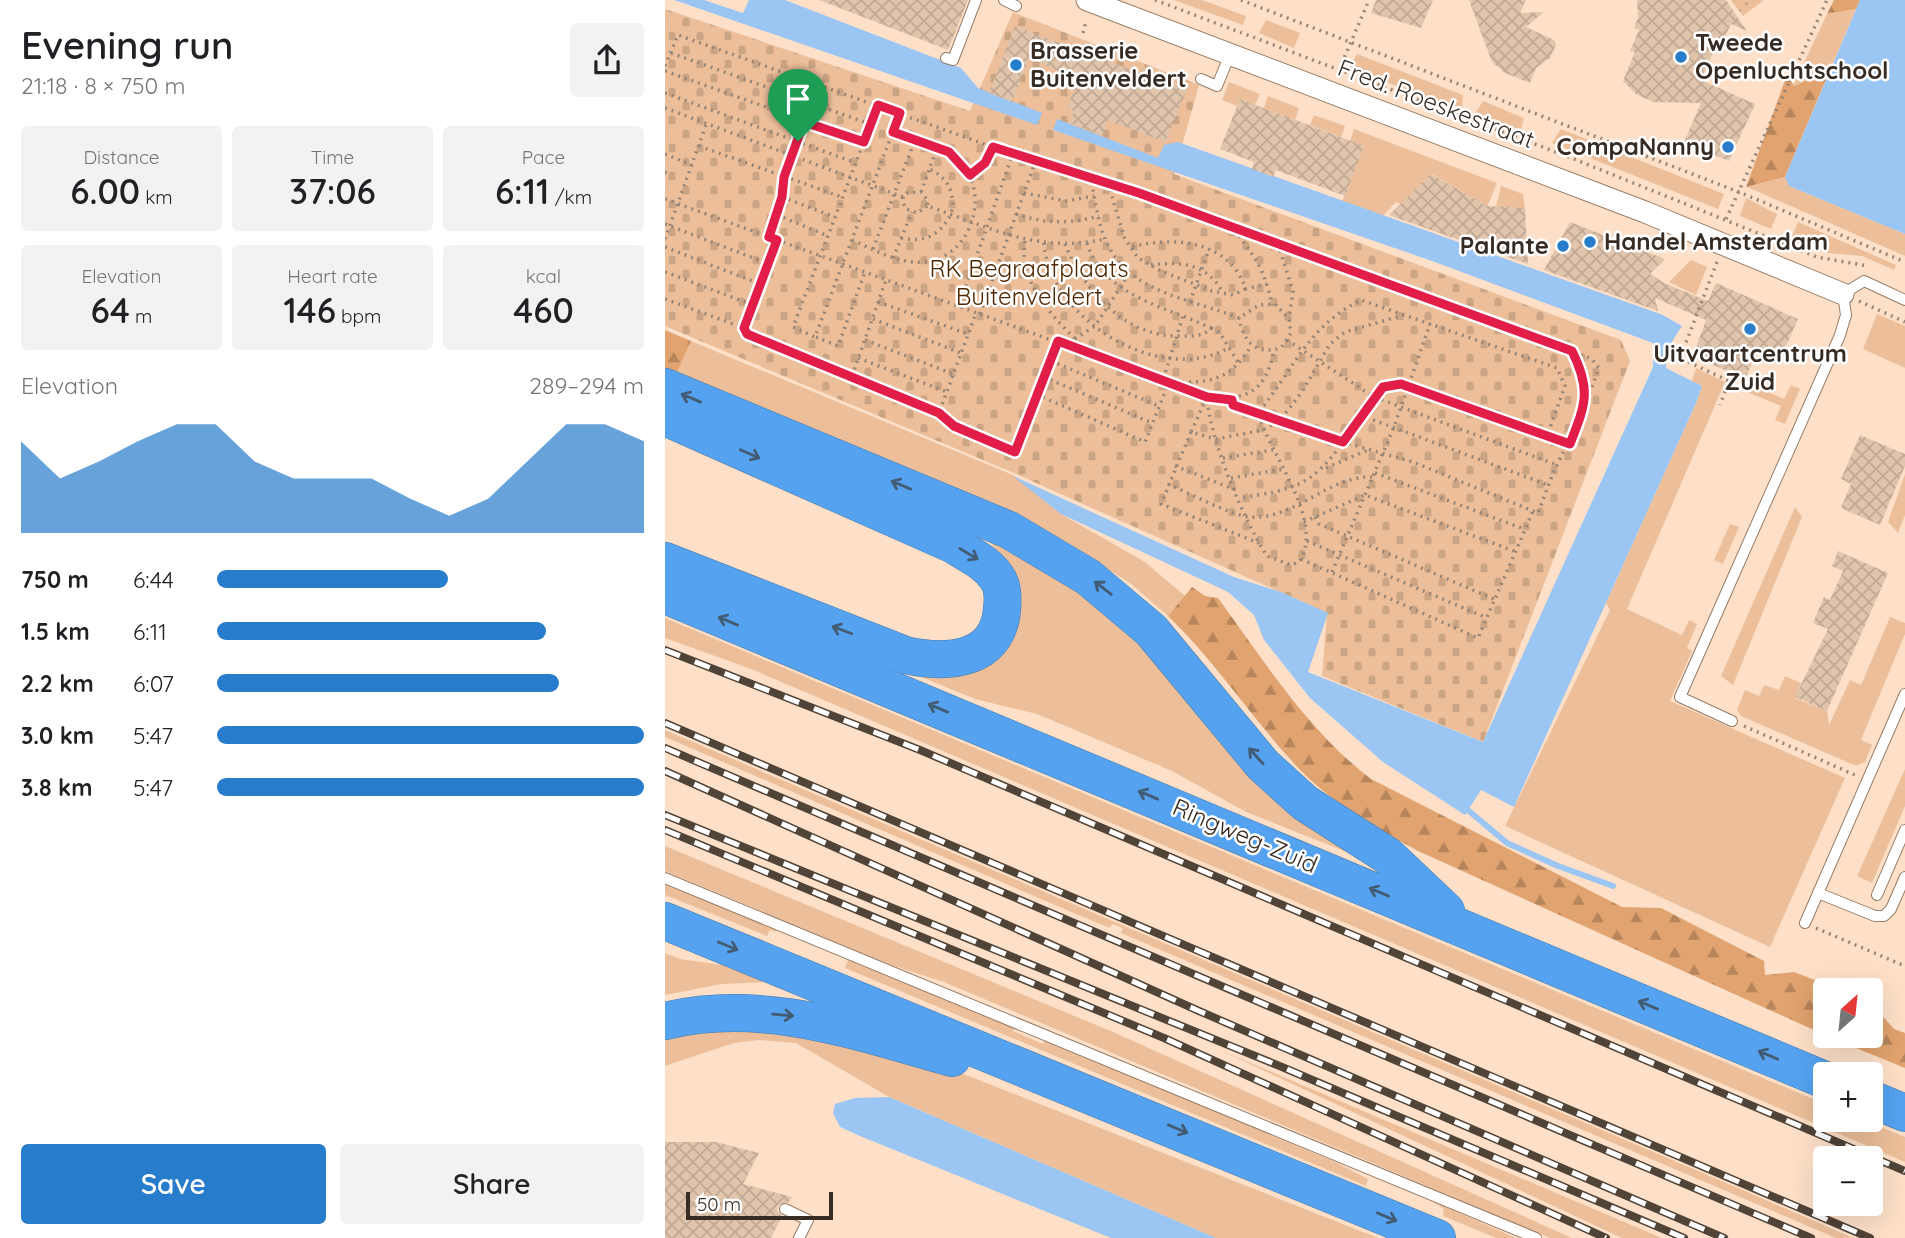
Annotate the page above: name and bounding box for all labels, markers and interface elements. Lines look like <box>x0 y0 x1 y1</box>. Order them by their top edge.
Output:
text: Evening run <box>21 21 234 69</box>
button: share <box>570 23 644 97</box>
place label: Tweede Openluchtschool <box>1695 27 1889 85</box>
place label: Brasserie Buitenveldert <box>1030 35 1187 93</box>
marker: Tweede Openluchtschool <box>1673 49 1689 65</box>
street label: Fred. Roeskestraat <box>1334 52 1539 154</box>
marker: Brasserie Buitenveldert <box>1008 57 1024 73</box>
pin <box>768 69 828 141</box>
text: 21:18 · 8 × 750 m <box>21 71 185 100</box>
icon: arrive <box>779 80 817 118</box>
place label: CompaNanny <box>1556 131 1714 161</box>
marker: CompaNanny <box>1720 139 1736 155</box>
text: Distance <box>83 145 160 169</box>
text: Time <box>311 145 354 169</box>
text: Pace <box>522 145 565 169</box>
text: 6.00 <box>70 169 140 213</box>
text: 37:06 <box>289 169 376 213</box>
text: 6:11 <box>495 169 549 213</box>
text: km <box>140 185 173 209</box>
text: /km <box>549 185 592 209</box>
place label: Handel Amsterdam <box>1604 226 1828 256</box>
place label: Palante <box>1460 230 1549 260</box>
marker: Handel Amsterdam <box>1582 234 1598 250</box>
marker: Palante <box>1555 238 1571 254</box>
park label: RK Begraafplaats Buitenveldert <box>929 253 1129 311</box>
text: Elevation <box>81 264 162 288</box>
text: Heart rate <box>287 264 378 288</box>
text: kcal <box>526 264 561 288</box>
text: 64 <box>91 288 130 332</box>
text: 146 <box>284 288 336 332</box>
text: 460 <box>513 288 574 332</box>
text: m <box>130 304 152 328</box>
text: bpm <box>336 304 381 328</box>
marker: Uitvaartcentrum Zuid <box>1742 321 1758 337</box>
place label: Uitvaartcentrum Zuid <box>1653 338 1847 396</box>
text: Elevation <box>21 371 118 400</box>
text: 289–294 m <box>529 371 644 400</box>
one-way arrow <box>681 390 703 403</box>
one-way arrow <box>739 448 760 461</box>
one-way arrow <box>891 478 913 491</box>
one-way arrow <box>958 548 978 562</box>
text: 750 m <box>21 565 89 594</box>
text: 6:44 <box>133 565 174 594</box>
one-way arrow <box>1094 581 1113 596</box>
one-way arrow <box>717 613 739 626</box>
text: 1.5 km <box>21 617 90 646</box>
text: 6:11 <box>133 617 167 646</box>
one-way arrow <box>832 623 853 636</box>
text: 2.2 km <box>21 669 94 698</box>
text: 6:07 <box>133 669 174 698</box>
one-way arrow <box>927 701 949 714</box>
text: 3.0 km <box>21 721 94 750</box>
text: 5:47 <box>133 721 173 750</box>
one-way arrow <box>1248 747 1264 765</box>
text: 3.8 km <box>21 773 92 802</box>
text: 5:47 <box>133 773 173 802</box>
one-way arrow <box>1137 788 1159 801</box>
street label: Ringweg-Zuid <box>1168 791 1322 879</box>
one-way arrow <box>1368 885 1390 898</box>
one-way arrow <box>717 941 739 954</box>
north arrow <box>1813 978 1883 1048</box>
map controls <box>1813 978 1883 1216</box>
one-way arrow <box>1638 998 1659 1011</box>
one-way arrow <box>771 1009 794 1022</box>
one-way arrow <box>1758 1048 1779 1061</box>
button: + <box>1813 1062 1883 1132</box>
one-way arrow <box>1166 1124 1188 1137</box>
button: Save <box>21 1144 326 1224</box>
button: Share <box>340 1144 644 1224</box>
button: − <box>1813 1146 1883 1216</box>
scale bar <box>686 1189 833 1221</box>
text: 50 m <box>697 1192 741 1216</box>
one-way arrow <box>1376 1212 1398 1225</box>

